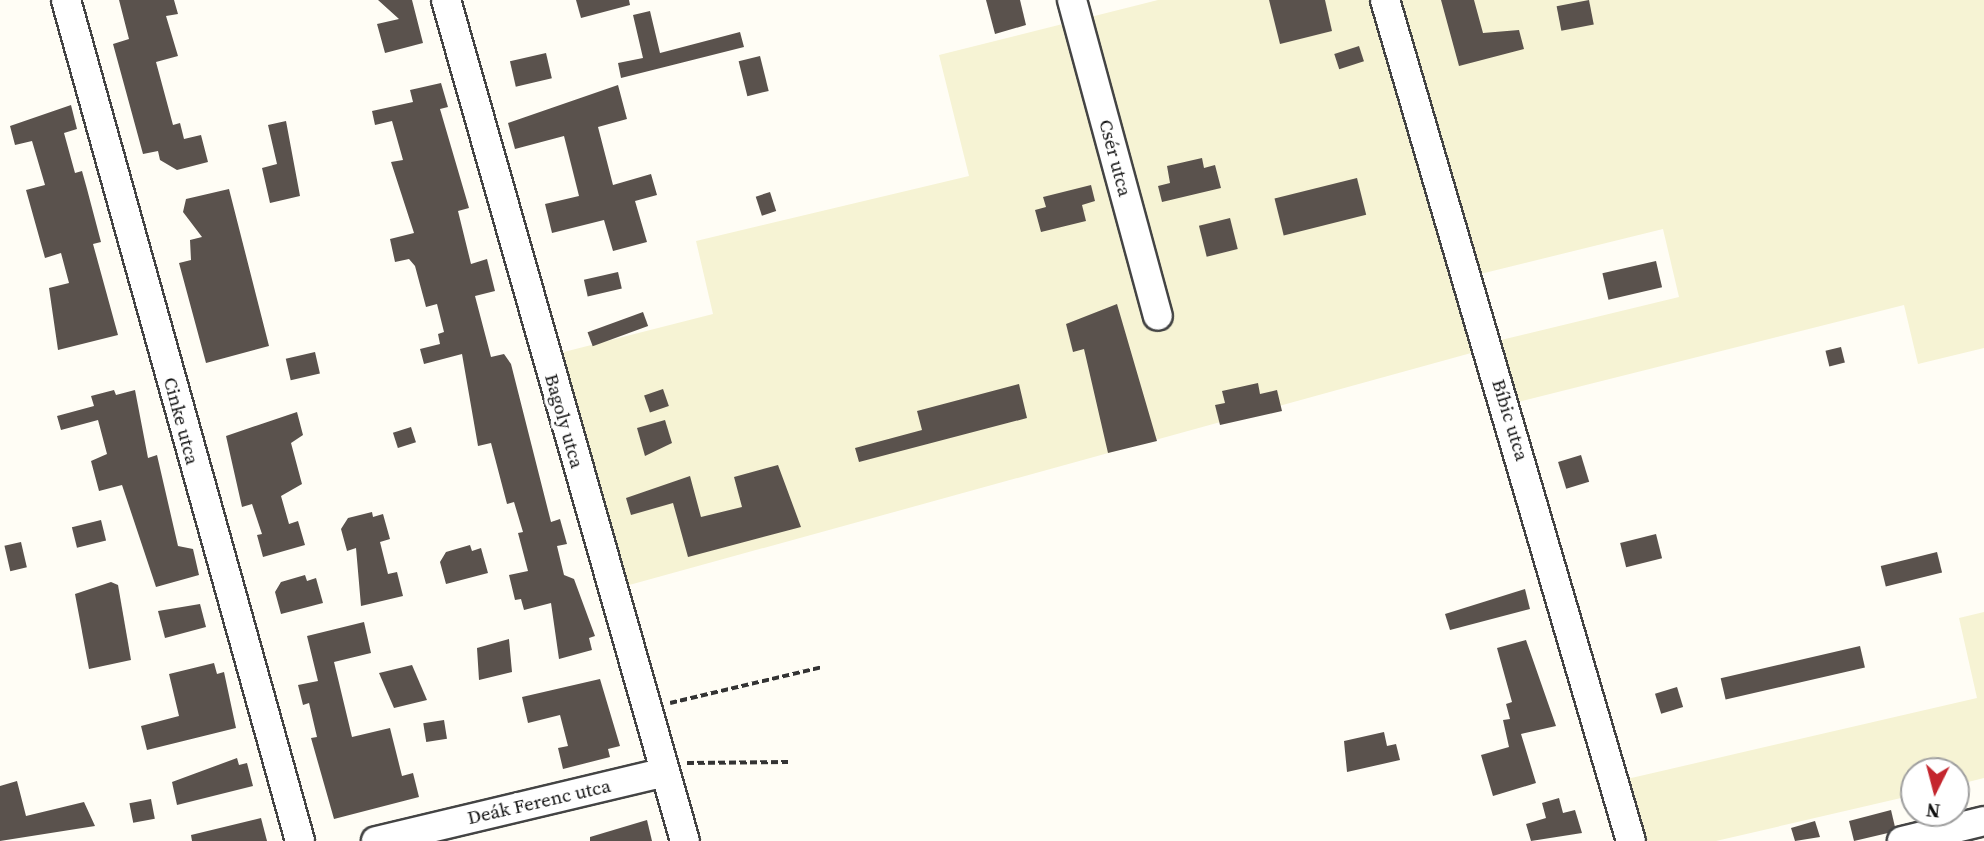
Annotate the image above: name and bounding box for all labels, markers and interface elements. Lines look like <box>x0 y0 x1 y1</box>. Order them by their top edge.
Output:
street label: Csér utca <box>1094 117 1136 199</box>
street label: Bagoly utca <box>540 371 588 471</box>
street label: Cinke utca <box>158 375 204 467</box>
street label: Bíbic utca <box>1487 376 1533 464</box>
north arrow <box>1900 757 1970 827</box>
street label: Deák Ferenc utca <box>465 774 613 830</box>
text: N <box>1925 797 1941 825</box>

